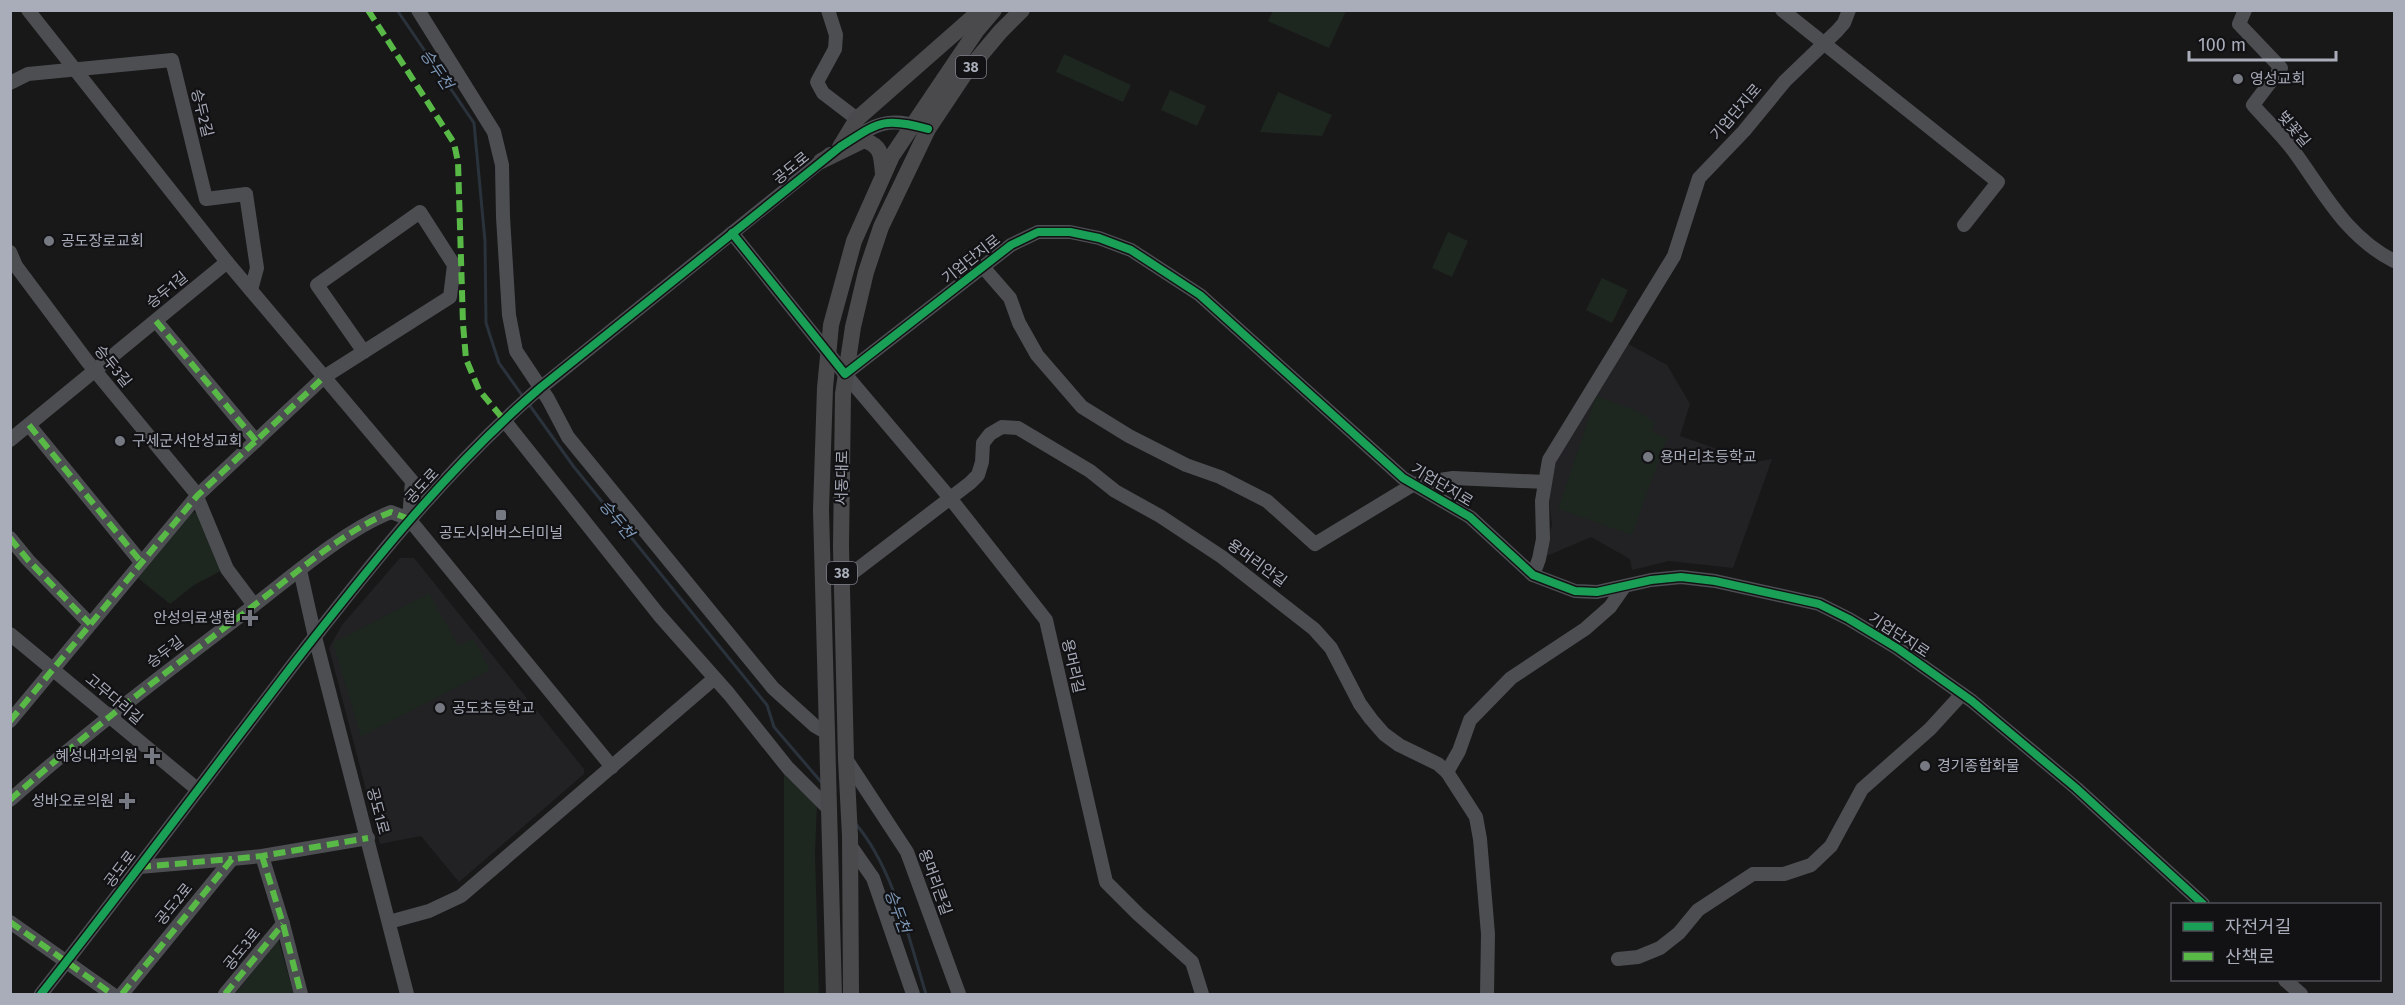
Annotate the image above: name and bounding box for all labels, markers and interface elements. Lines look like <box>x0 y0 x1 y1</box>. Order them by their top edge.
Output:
scale bar <box>2189 24 2336 62</box>
text: 100 m <box>2198 34 2246 56</box>
water label: 승두천 <box>416 46 458 95</box>
road number: 38 <box>956 56 986 78</box>
place label: 영성교회 <box>2250 70 2305 88</box>
marker: 영성교회 <box>2231 72 2245 86</box>
street label: 기업단지로 <box>1707 80 1765 144</box>
street label: 승두2길 <box>187 87 217 139</box>
street label: 벚꽃길 <box>2274 107 2314 151</box>
street label: 공도로 <box>769 148 813 188</box>
street label: 기업단지로 <box>938 231 1004 287</box>
place label: 공도장로교회 <box>61 232 144 250</box>
marker: 공도장로교회 <box>42 234 56 248</box>
street label: 승두1길 <box>143 268 191 312</box>
street label: 승두3길 <box>91 341 135 391</box>
place label: 구세군서안성교회 <box>132 432 242 450</box>
marker: 구세군서안성교회 <box>113 434 127 448</box>
place label: 용머리초등학교 <box>1660 448 1757 466</box>
street label: 서동대로 <box>833 450 851 506</box>
marker: 용머리초등학교 <box>1641 450 1655 464</box>
street label: 기업단지로 <box>1408 460 1476 510</box>
street label: 공도로 <box>401 465 443 507</box>
water label: 승두천 <box>595 496 639 544</box>
marker: 공도시외버스터미널 <box>494 508 508 522</box>
place label: 공도시외버스터미널 <box>439 524 563 542</box>
street label: 용머리안길 <box>1224 535 1290 591</box>
road number: 38 <box>827 562 857 584</box>
place label: 안성의료생협 <box>153 609 236 627</box>
marker: 안성의료생협 <box>241 609 259 627</box>
street label: 기업단지로 <box>1865 609 1933 661</box>
street label: 승두길 <box>143 632 187 672</box>
street label: 용머리길 <box>1058 637 1088 695</box>
street label: 고무다리길 <box>82 670 146 728</box>
place label: 공도초등학교 <box>452 699 535 717</box>
marker: 공도초등학교 <box>433 701 447 715</box>
place label: 혜성내과의원 <box>55 747 138 765</box>
marker: 혜성내과의원 <box>143 747 161 765</box>
place label: 경기종합화물 <box>1937 757 2020 775</box>
marker: 경기종합화물 <box>1918 759 1932 773</box>
street label: 공도1로 <box>363 786 393 836</box>
place label: 성바오로의원 <box>31 792 114 810</box>
marker: 성바오로의원 <box>118 792 136 810</box>
street label: 용머리큰길 <box>915 846 955 918</box>
street label: 공도로 <box>100 847 140 891</box>
street label: 공도2로 <box>152 879 196 929</box>
water label: 승두천 <box>881 887 915 937</box>
legend <box>2171 903 2381 981</box>
text: 자전거길 <box>2225 916 2291 938</box>
street label: 공도3로 <box>220 924 264 974</box>
text: 산책로 <box>2225 946 2275 968</box>

